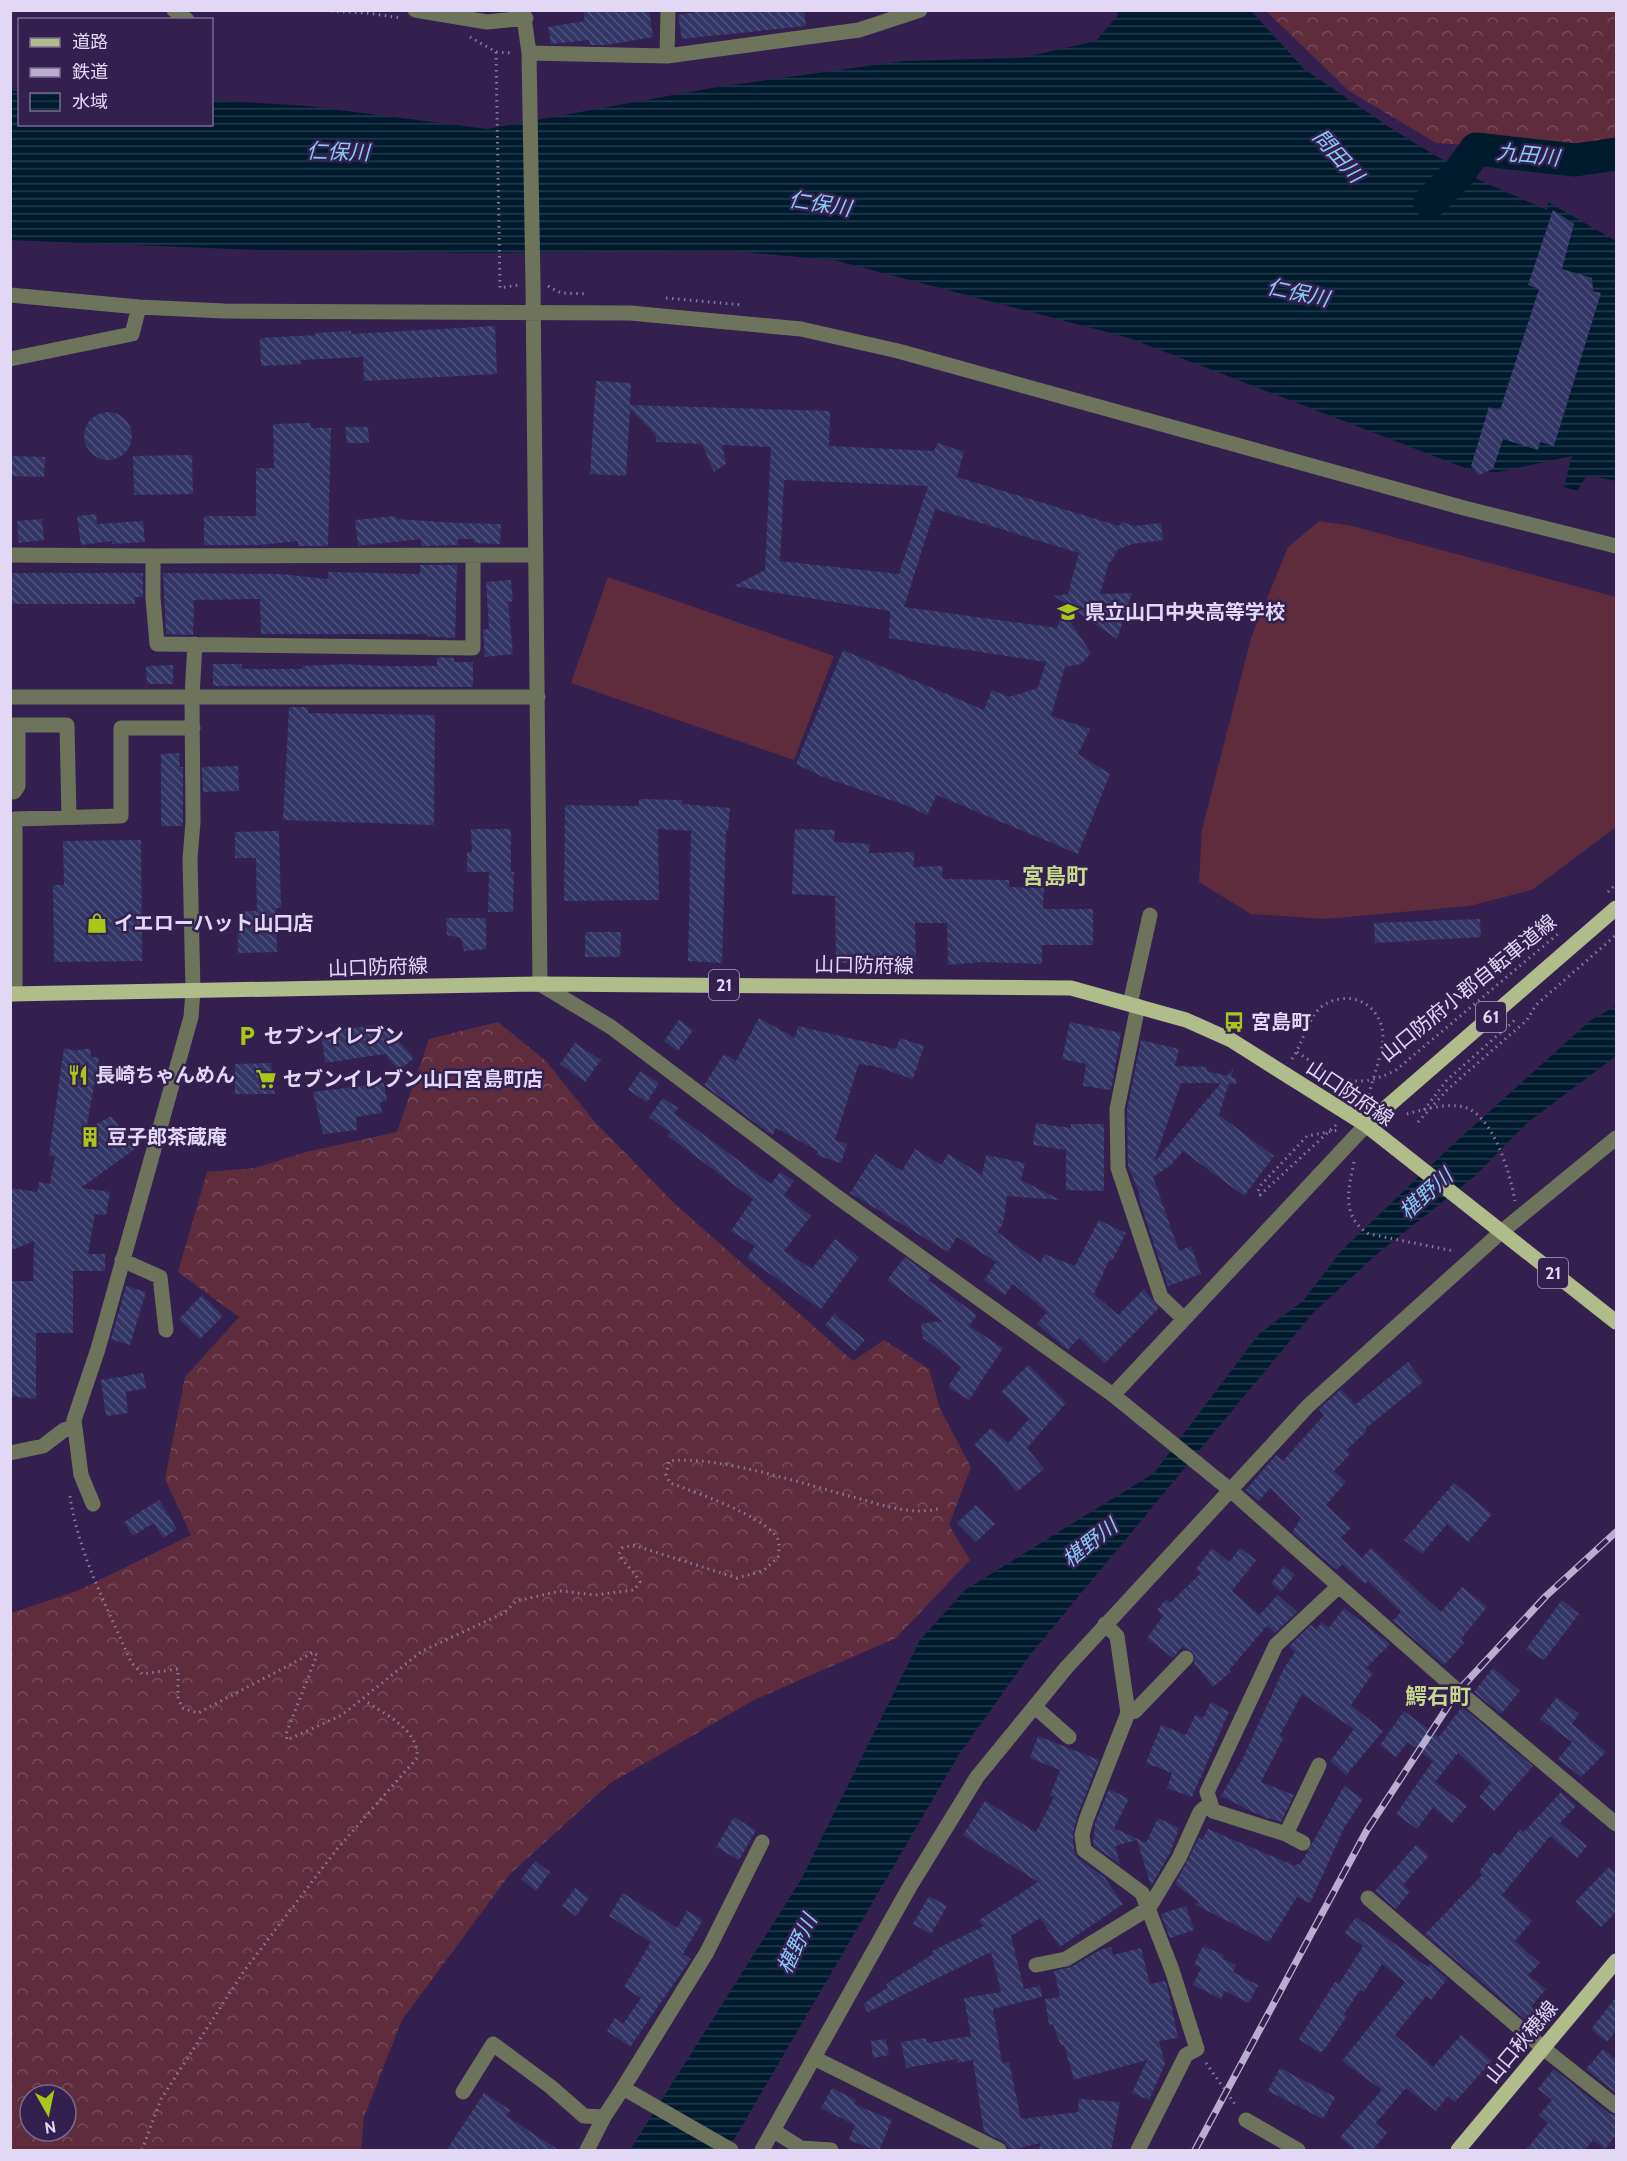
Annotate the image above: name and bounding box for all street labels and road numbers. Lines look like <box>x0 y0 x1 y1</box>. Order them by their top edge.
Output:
street label: 山口防府小郡自転車道線 <box>1375 909 1561 1067</box>
street label: 山口防府線 <box>814 952 914 978</box>
street label: 山口防府線 <box>328 953 428 981</box>
road number: 21 <box>709 970 739 1000</box>
road number: 61 <box>1476 1002 1506 1032</box>
street label: 山口防府線 <box>1302 1055 1398 1131</box>
road number: 21 <box>1538 1258 1568 1288</box>
street label: 山口秋穂線 <box>1480 1996 1562 2088</box>

